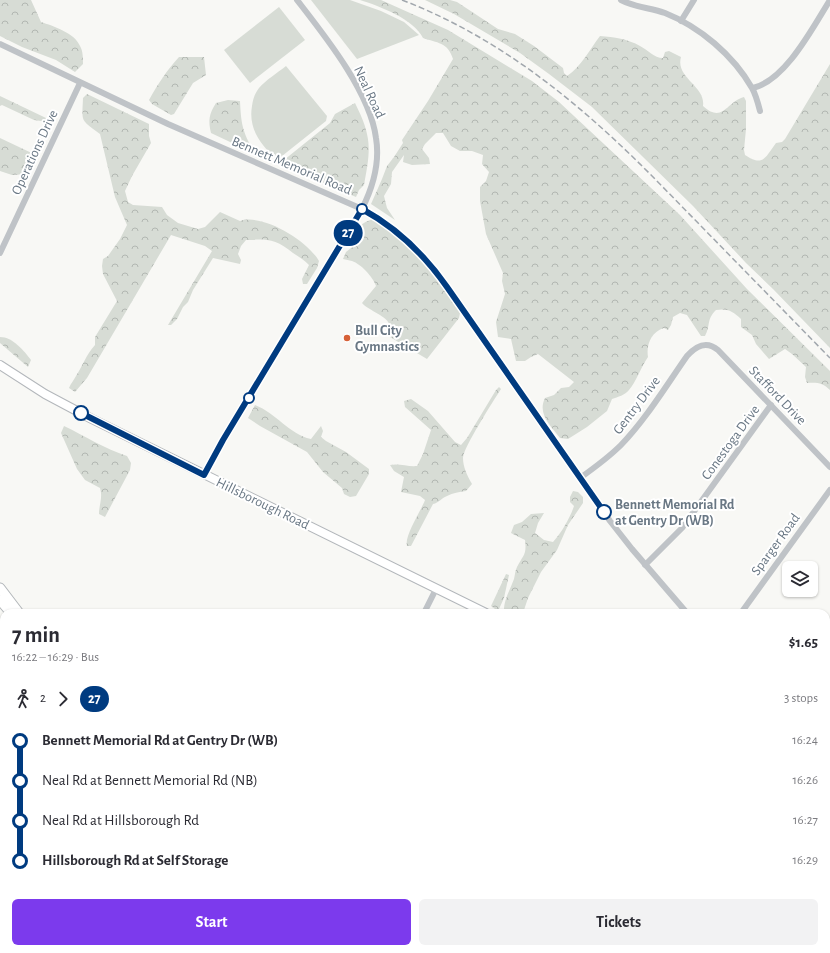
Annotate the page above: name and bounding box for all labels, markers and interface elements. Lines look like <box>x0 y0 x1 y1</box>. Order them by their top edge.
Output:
street label: Neal Road <box>351 64 387 121</box>
street label: Operations Drive <box>9 108 61 197</box>
street label: Bennett Memorial Road <box>230 134 354 198</box>
unlabelled marker <box>356 203 368 215</box>
line badge: 27 <box>330 220 366 246</box>
text: 27 <box>342 226 354 240</box>
place label: Bull City Gymnastics <box>355 324 419 354</box>
marker: Bull City Gymnastics <box>342 333 352 343</box>
street label: Stafford Drive <box>746 364 809 428</box>
street label: Gentry Drive <box>611 374 663 437</box>
unlabelled marker <box>243 392 255 404</box>
street label: Conestoga Drive <box>699 403 762 482</box>
unlabelled marker <box>73 405 89 421</box>
street label: Hillsborough Road <box>214 475 311 532</box>
place label: Bennett Memorial Rd at Gentry Dr (WB) <box>615 498 735 528</box>
marker: Bennett Memorial Rd at Gentry Dr (WB) <box>596 504 612 520</box>
street label: Sparger Road <box>749 511 803 578</box>
map controls <box>782 561 818 597</box>
button: layers <box>782 561 818 597</box>
text: 7 min <box>12 624 60 646</box>
text: $1.65 <box>789 635 818 650</box>
text: 16:22 – 16:29 · Bus <box>12 651 99 664</box>
icon: walk <box>12 688 34 710</box>
icon: forward <box>52 688 74 710</box>
text: 2 <box>40 692 46 705</box>
text: 27 <box>88 692 101 706</box>
text: 3 stops <box>784 692 818 705</box>
text: Bennett Memorial Rd at Gentry Dr (WB) <box>42 733 278 748</box>
text: 16:24 <box>792 734 818 747</box>
text: Neal Rd at Bennett Memorial Rd (NB) <box>42 773 258 788</box>
text: 16:26 <box>792 774 818 787</box>
text: Neal Rd at Hillsborough Rd <box>42 813 199 828</box>
text: 16:27 <box>793 814 818 827</box>
text: Hillsborough Rd at Self Storage <box>42 853 228 868</box>
text: 16:29 <box>792 854 818 867</box>
button: Start <box>12 899 411 945</box>
button: Tickets <box>419 899 818 945</box>

